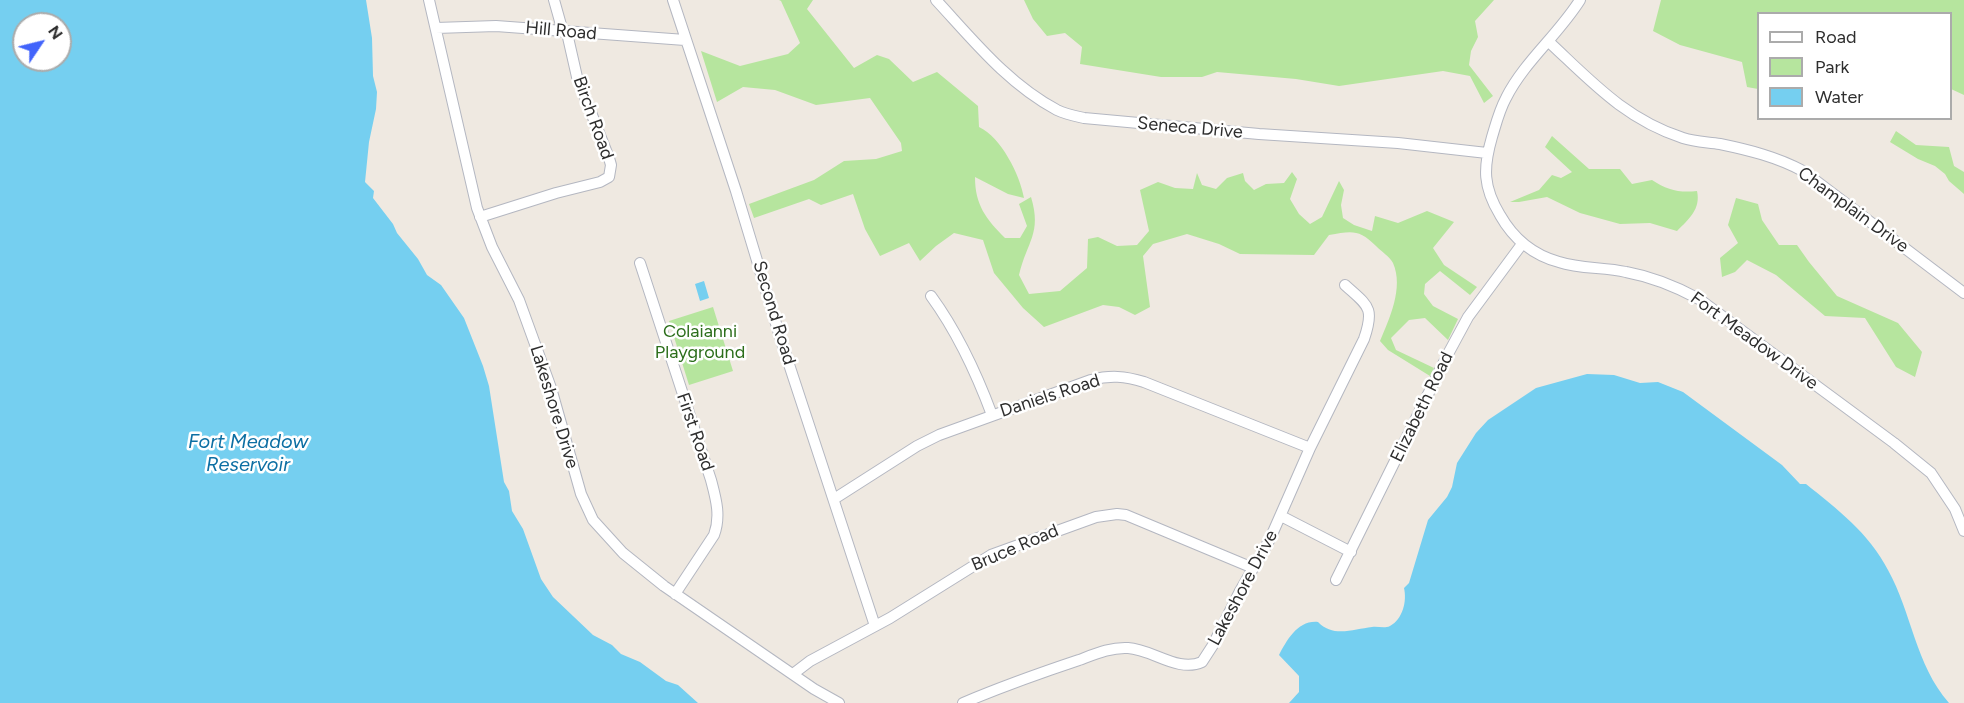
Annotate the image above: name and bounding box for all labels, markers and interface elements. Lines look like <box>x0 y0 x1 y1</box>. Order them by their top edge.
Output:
north arrow <box>12 12 72 72</box>
legend <box>1757 12 1952 120</box>
street label: Hill Road <box>524 17 598 45</box>
text: N <box>44 22 67 43</box>
text: Road <box>1815 26 1856 48</box>
text: Park <box>1815 56 1849 78</box>
street label: Birch Road <box>568 73 618 163</box>
text: Water <box>1815 86 1863 108</box>
street label: Seneca Drive <box>1136 113 1244 143</box>
street label: Champlain Drive <box>1793 163 1913 257</box>
street label: Second Road <box>748 258 800 368</box>
street label: Fort Meadow Drive <box>1686 287 1822 395</box>
park label: Colaianni Playground <box>655 321 745 364</box>
street label: Lakeshore Drive <box>525 343 583 471</box>
street label: Elizabeth Road <box>1386 348 1458 466</box>
street label: Daniels Road <box>997 370 1103 422</box>
street label: First Road <box>672 390 718 474</box>
water label: Fort Meadow Reservoir <box>188 430 308 477</box>
street label: Bruce Road <box>968 520 1062 576</box>
street label: Lakeshore Drive <box>1203 527 1283 649</box>

